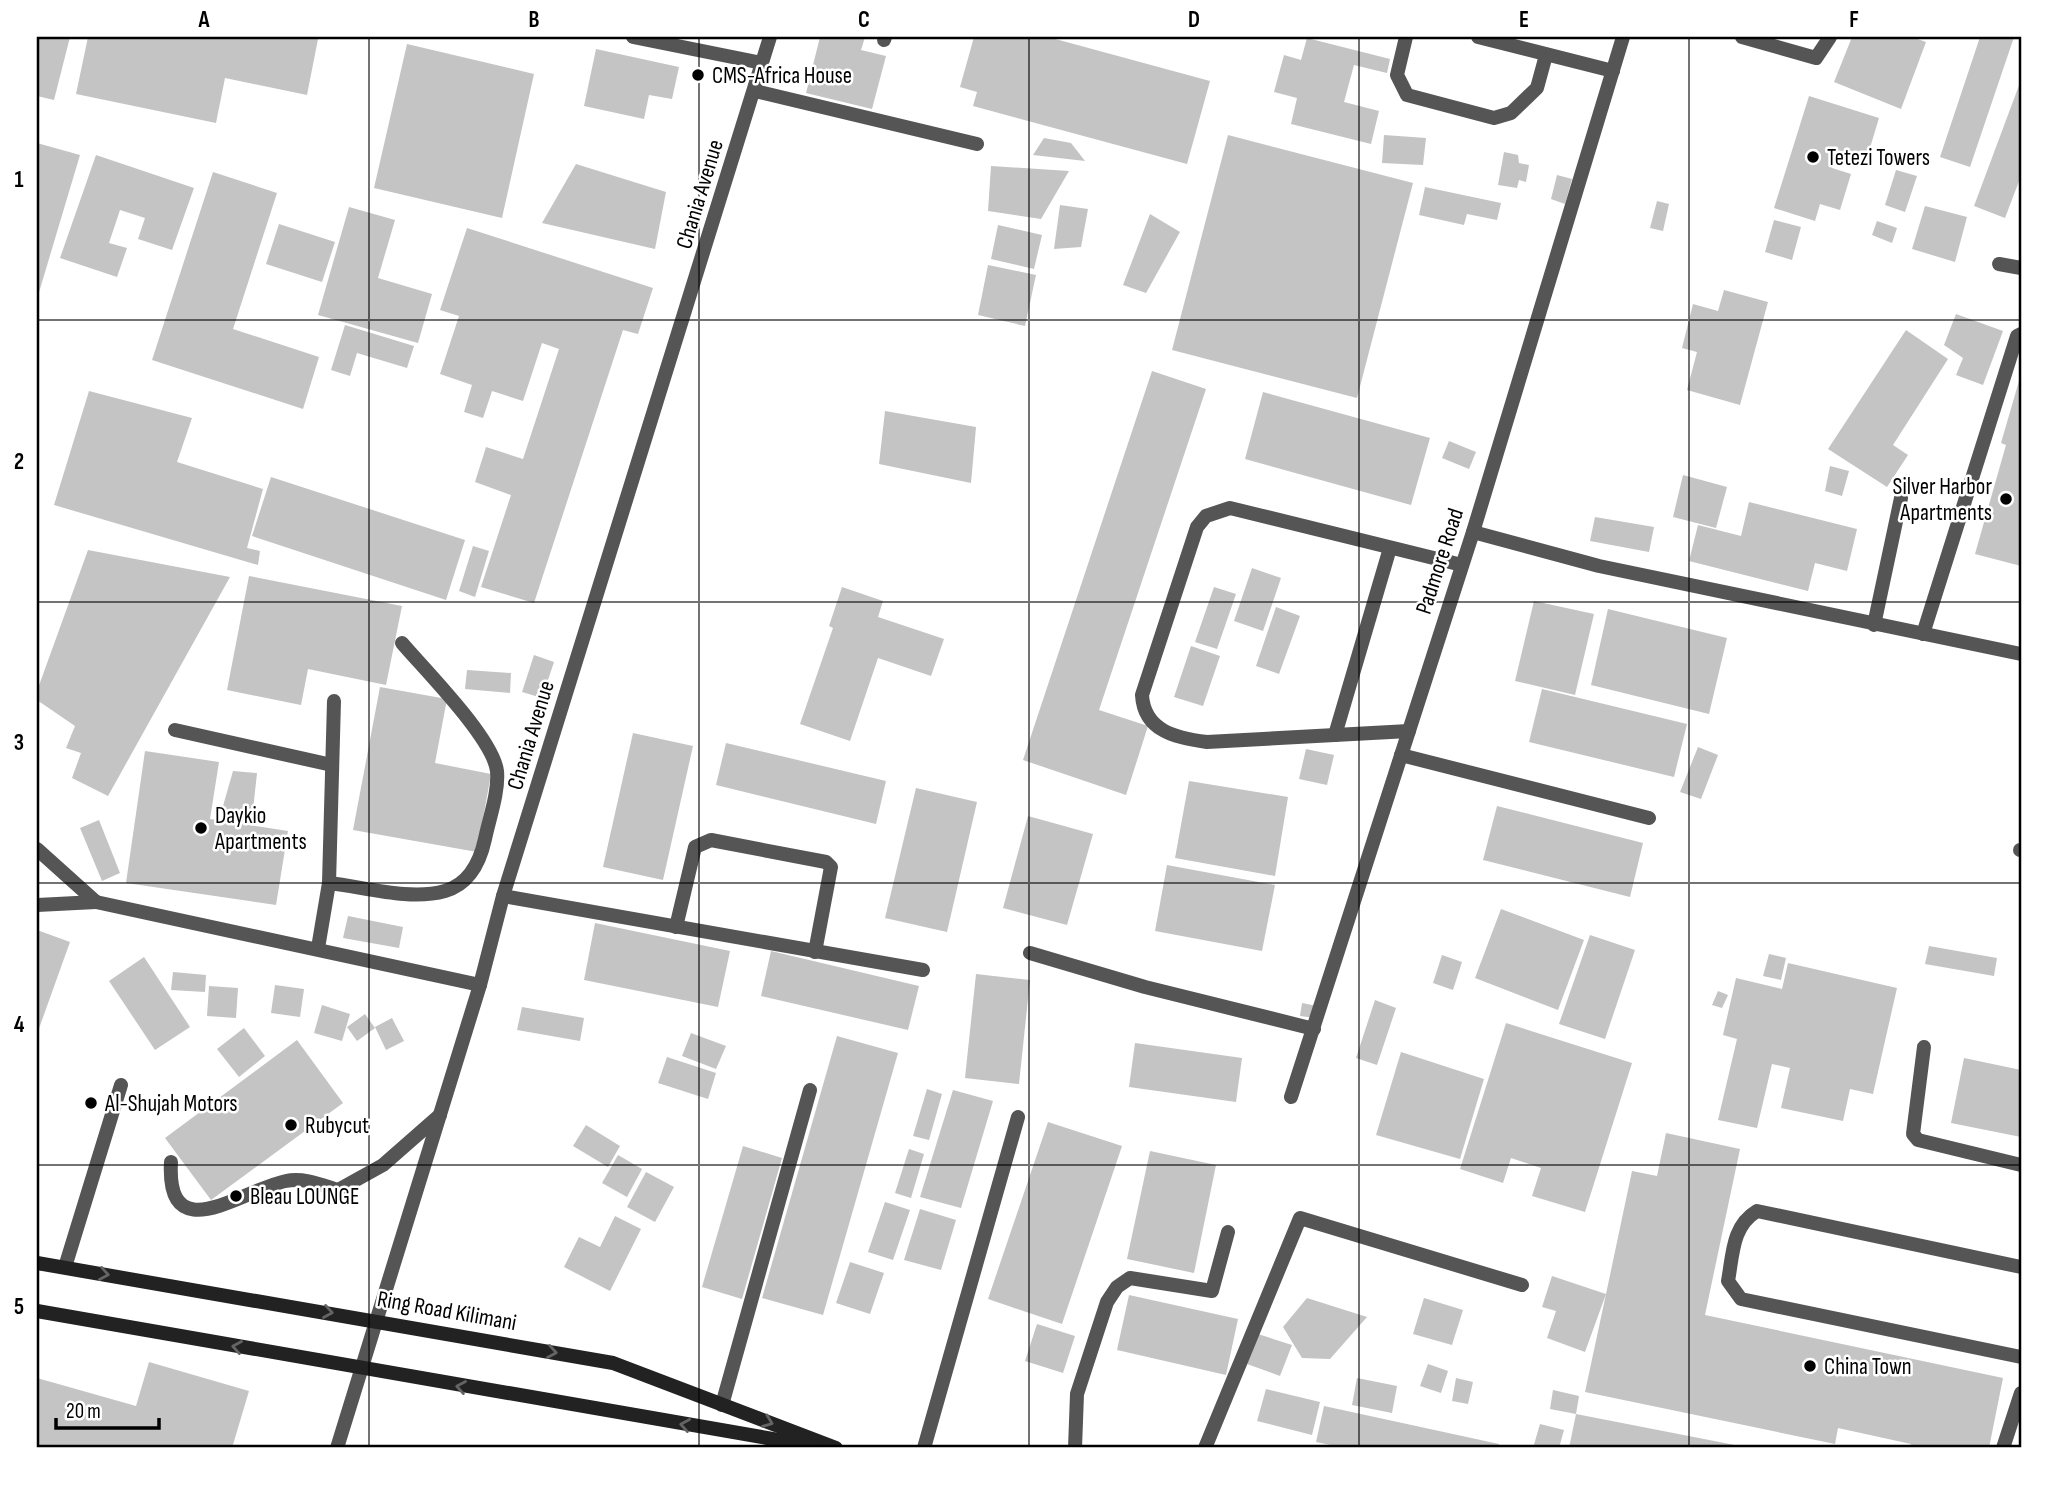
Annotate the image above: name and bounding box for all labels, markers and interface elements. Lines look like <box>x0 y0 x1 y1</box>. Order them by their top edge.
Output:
text: A <box>198 6 211 34</box>
text: B <box>529 6 540 34</box>
text: C <box>858 6 870 34</box>
text: D <box>1188 6 1200 34</box>
text: E <box>1519 6 1529 34</box>
text: F <box>1849 6 1859 34</box>
place label: CMS-Africa House <box>712 62 852 90</box>
marker: CMS-Africa House <box>690 67 706 83</box>
street label: Chania Avenue <box>670 136 730 252</box>
place label: Tetezi Towers <box>1827 144 1930 172</box>
marker: Tetezi Towers <box>1805 149 1821 165</box>
text: 1 <box>14 166 24 194</box>
text: 2 <box>14 448 24 476</box>
place label: Silver Harbor Apartments <box>1893 473 1992 527</box>
marker: Silver Harbor Apartments <box>1998 491 2014 507</box>
street label: Padmore Road <box>1410 505 1470 618</box>
street label: Chania Avenue <box>501 677 561 793</box>
text: 3 <box>14 729 24 757</box>
place label: Daykio Apartments <box>214 802 307 856</box>
marker: Daykio Apartments <box>193 820 209 836</box>
text: 4 <box>14 1011 25 1039</box>
place label: Al-Shujah Motors <box>104 1090 238 1118</box>
marker: Al-Shujah Motors <box>83 1095 99 1111</box>
place label: Rubycut <box>305 1112 369 1140</box>
marker: Rubycut <box>283 1117 299 1133</box>
place label: Bleau LOUNGE <box>250 1183 359 1211</box>
marker: Bleau LOUNGE <box>228 1188 244 1204</box>
one-way arrow <box>98 1266 110 1281</box>
street label: Ring Road Kilimani <box>375 1285 519 1337</box>
text: 5 <box>14 1293 24 1321</box>
one-way arrow <box>322 1304 334 1319</box>
one-way arrow <box>231 1340 243 1355</box>
one-way arrow <box>546 1344 558 1359</box>
place label: China Town <box>1824 1353 1912 1381</box>
marker: China Town <box>1802 1358 1818 1374</box>
one-way arrow <box>455 1380 467 1395</box>
scale bar <box>56 1387 159 1431</box>
text: 20 m <box>66 1399 101 1424</box>
one-way arrow <box>761 1414 773 1428</box>
one-way arrow <box>679 1418 691 1433</box>

